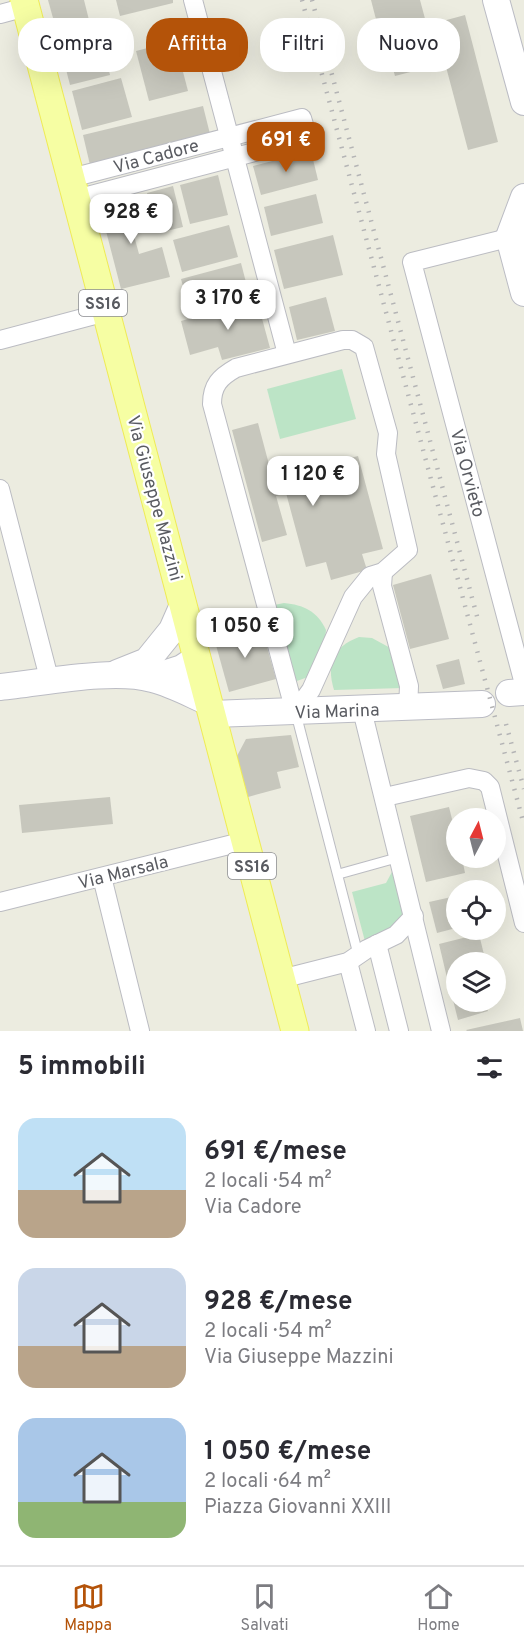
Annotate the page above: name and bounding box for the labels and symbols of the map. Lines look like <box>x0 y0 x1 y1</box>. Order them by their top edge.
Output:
pin: 691 € <box>244 122 328 173</box>
street label: Via Cadore <box>111 135 202 180</box>
pin: 928 € <box>89 194 173 245</box>
pin: 3 170 € <box>173 280 283 331</box>
road number: SS16 <box>79 290 127 316</box>
street label: Via Giuseppe Mazzini <box>120 413 187 584</box>
street label: Via Orvieto <box>444 427 489 520</box>
pin: 1 120 € <box>258 456 368 507</box>
pin: 1 050 € <box>190 608 300 659</box>
street label: Via Marina <box>294 700 380 725</box>
north arrow <box>446 808 506 868</box>
street label: Via Marsala <box>76 851 171 896</box>
road number: SS16 <box>228 853 276 879</box>

